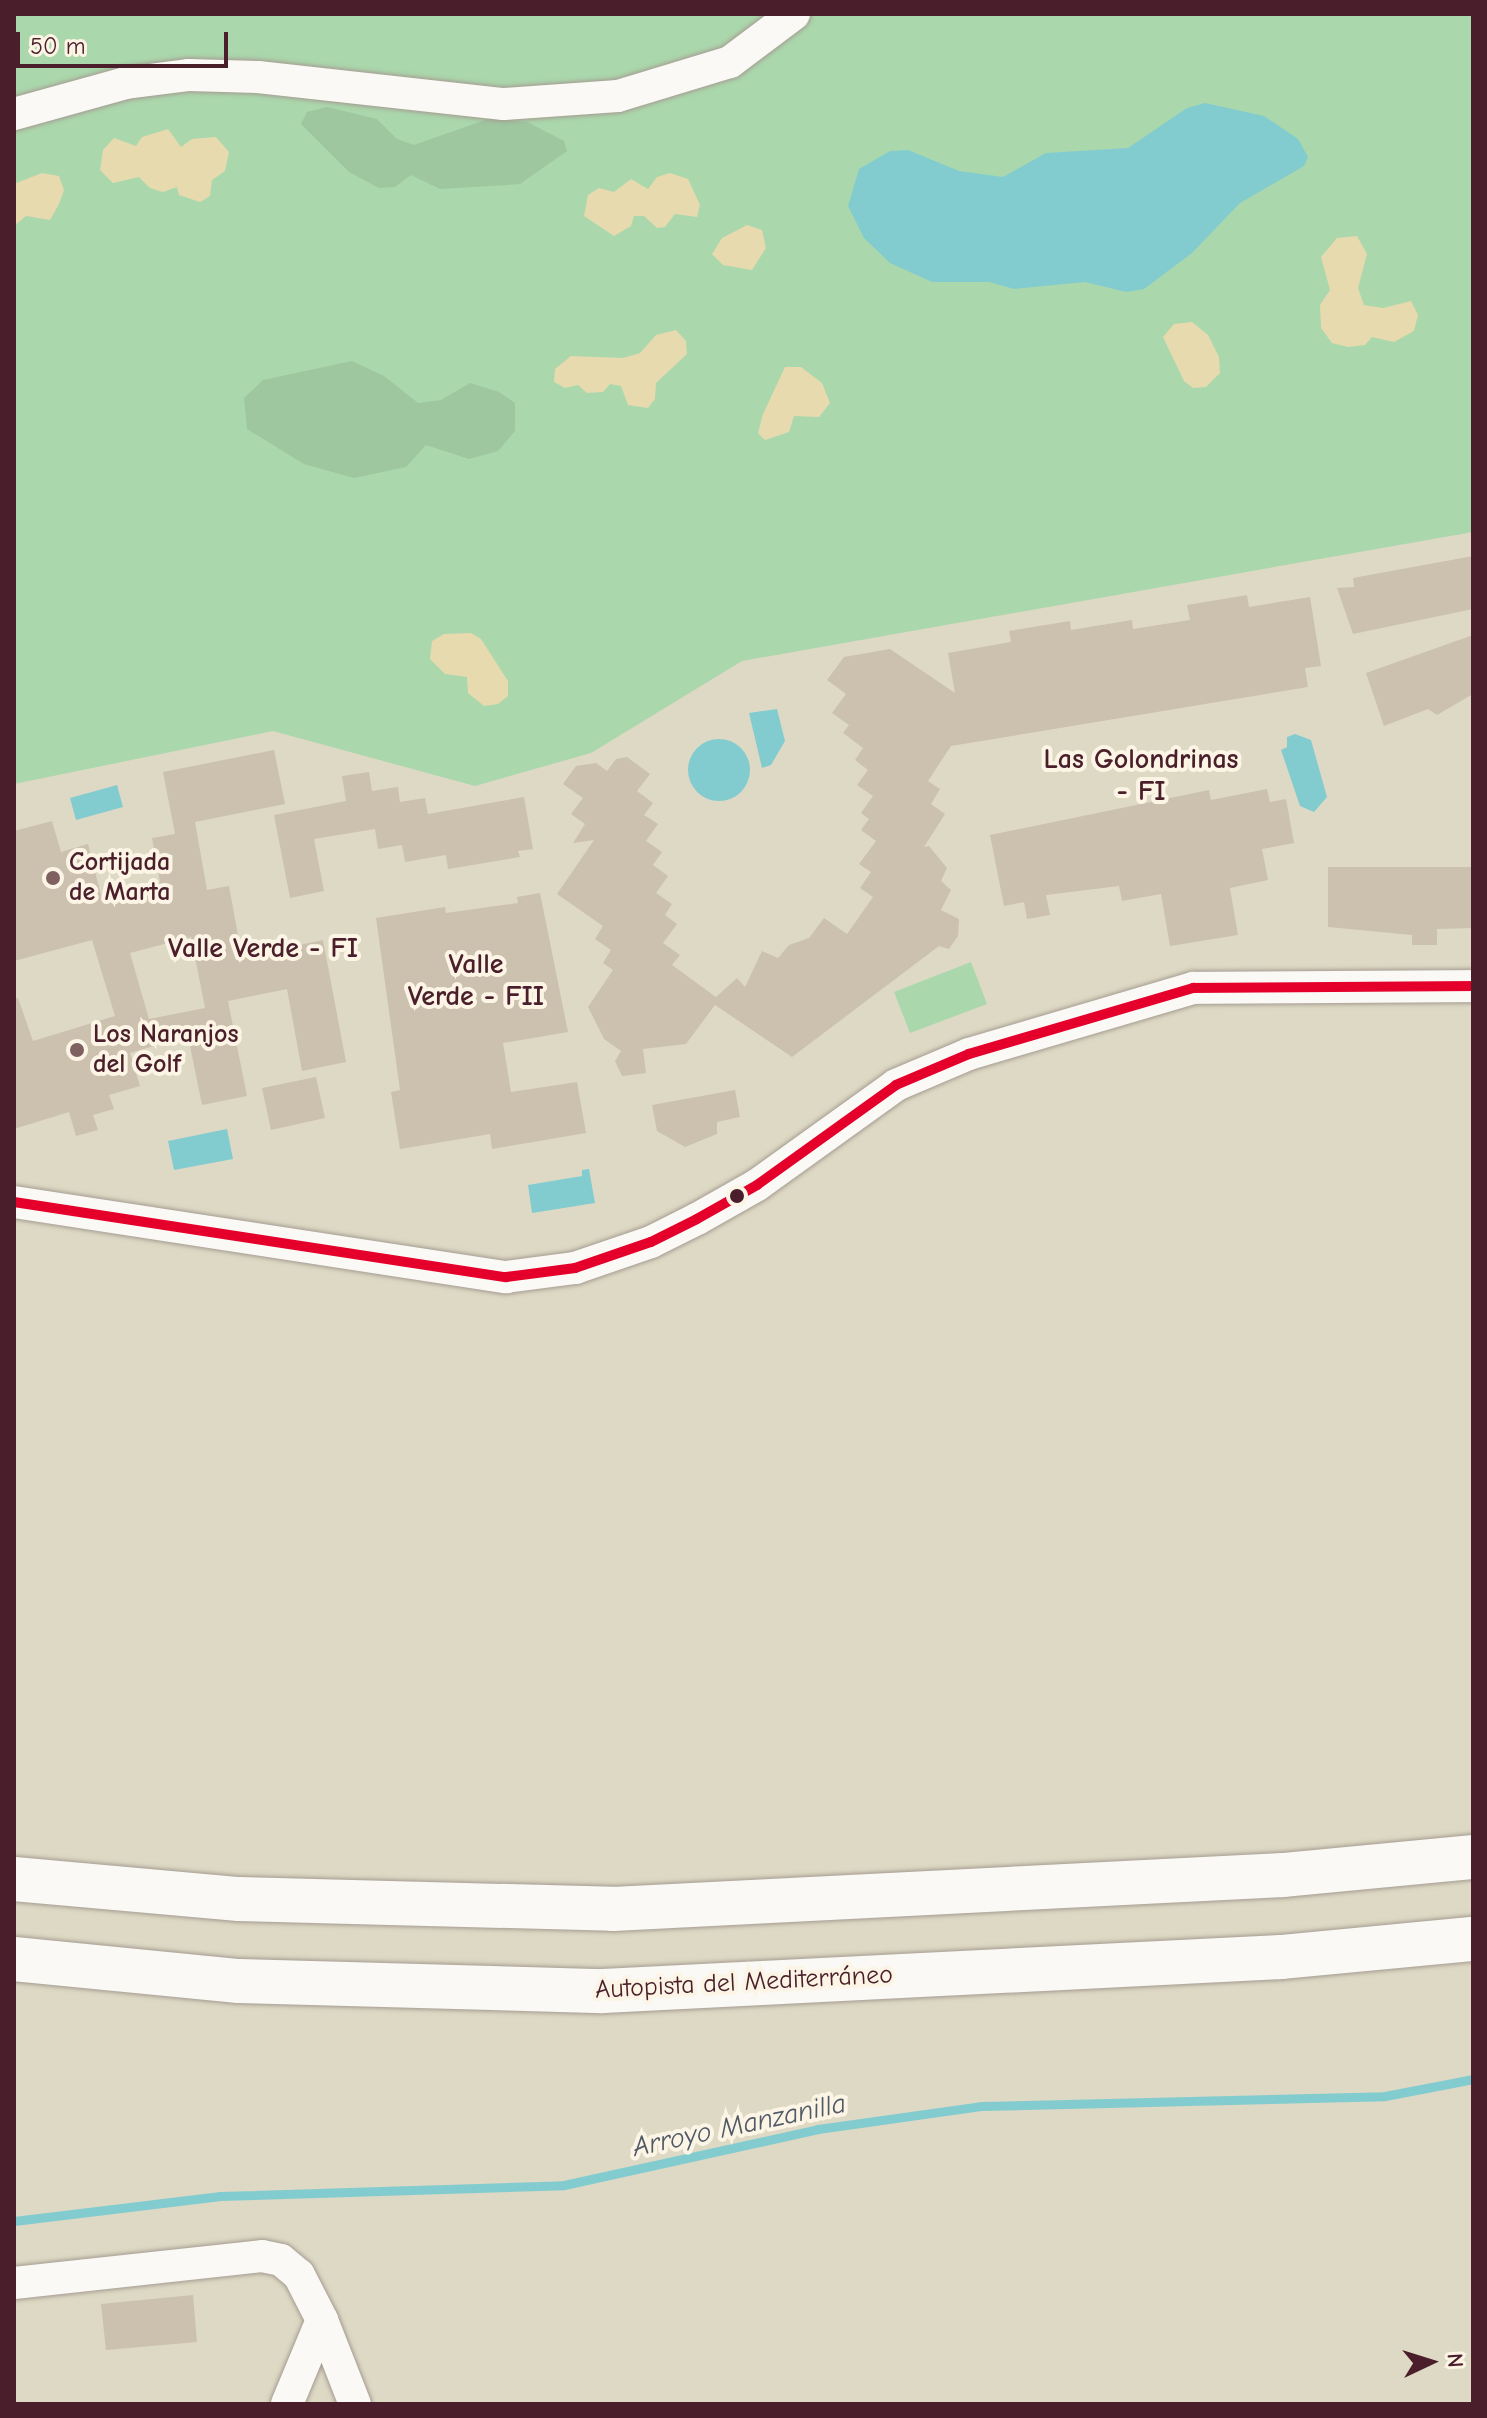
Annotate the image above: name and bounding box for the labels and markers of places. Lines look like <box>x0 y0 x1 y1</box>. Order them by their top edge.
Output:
place label: Cortijada de Marta <box>69 847 170 908</box>
marker: Cortijada de Marta <box>44 869 62 887</box>
place label: Los Naranjos del Golf <box>93 1019 239 1080</box>
marker: Los Naranjos del Golf <box>68 1041 86 1059</box>
unlabelled marker <box>729 1188 745 1204</box>

